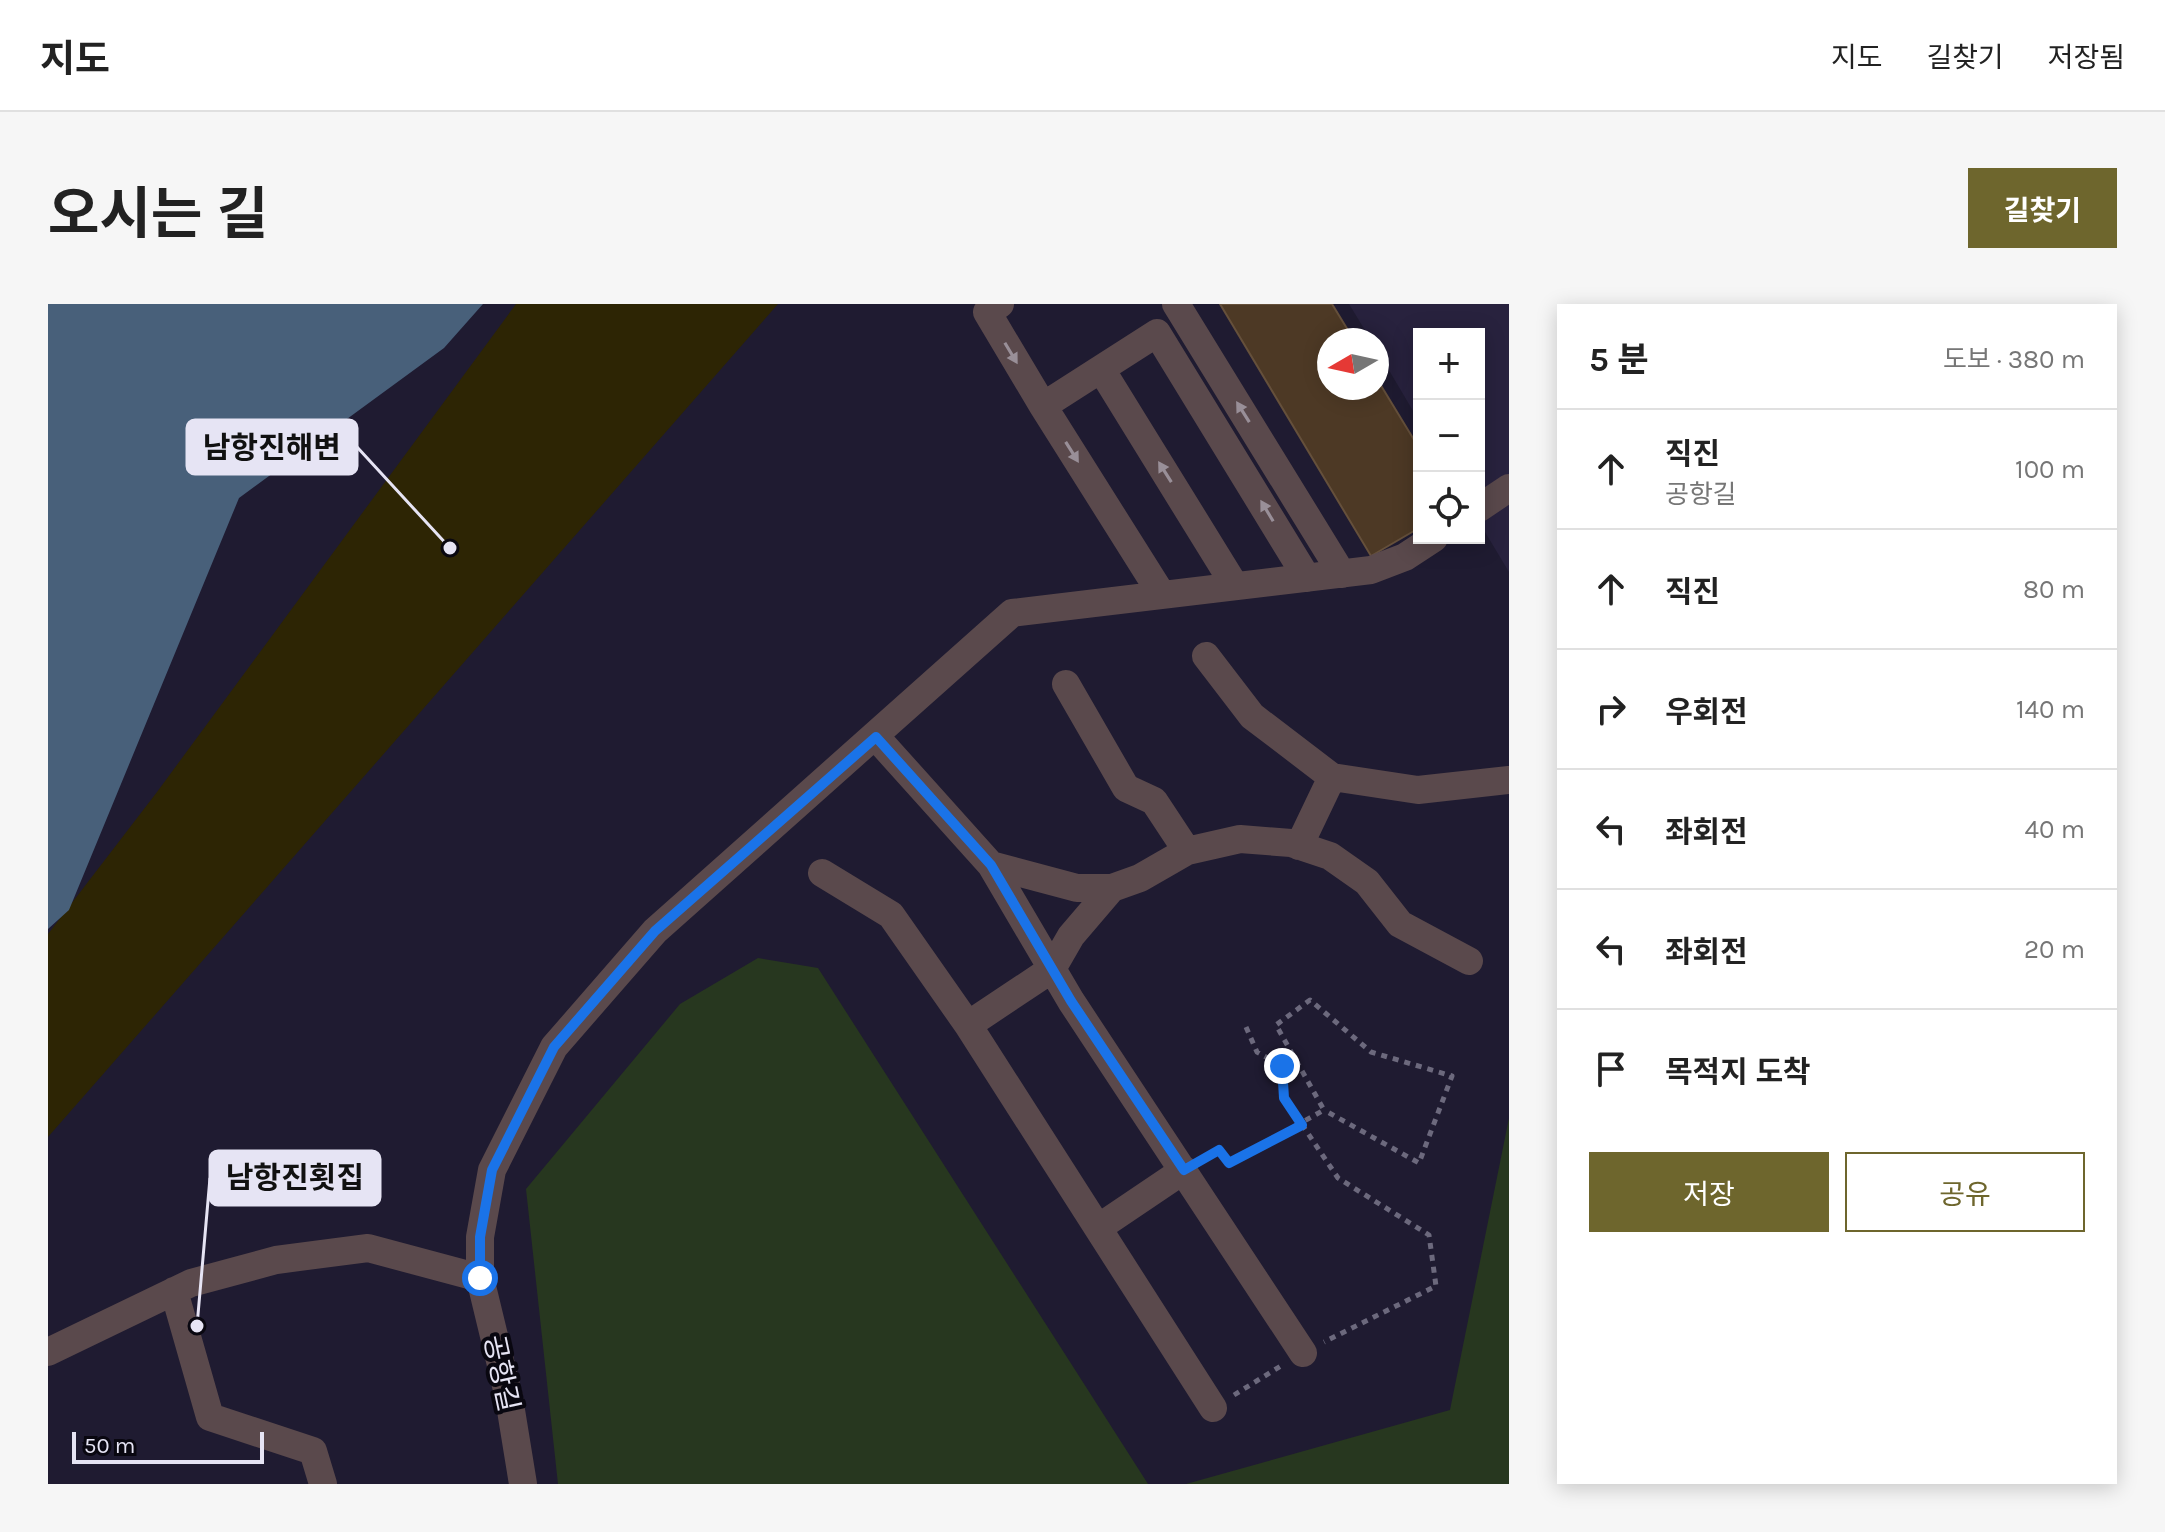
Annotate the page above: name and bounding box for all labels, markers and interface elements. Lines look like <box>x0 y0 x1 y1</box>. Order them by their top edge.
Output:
text: 지도 <box>40 37 110 82</box>
text: 지도 <box>1831 41 1882 74</box>
text: 길찾기 <box>1926 41 2004 74</box>
text: 저장됨 <box>2048 41 2125 74</box>
button: 길찾기 <box>1968 168 2117 248</box>
text: 오시는 길 <box>48 182 268 247</box>
north arrow <box>1317 328 1389 400</box>
map controls <box>1413 328 1485 544</box>
button: + <box>1413 328 1485 400</box>
text: 5 분 <box>1589 340 1649 380</box>
one-way arrow <box>1003 342 1017 364</box>
text: 도보 · 380 m <box>1943 344 2085 375</box>
button: − <box>1413 400 1485 472</box>
one-way arrow <box>1236 401 1250 423</box>
callout: 남항진해변 <box>187 420 357 474</box>
text: 남항진해변 <box>203 430 341 466</box>
text: 직진 <box>1665 436 1720 472</box>
one-way arrow <box>1064 442 1079 463</box>
icon: ahead <box>1589 447 1633 491</box>
text: 100 m <box>2015 454 2085 485</box>
one-way arrow <box>1158 461 1172 483</box>
button: locate <box>1413 472 1485 544</box>
text: 공항길 <box>1665 479 1737 510</box>
one-way arrow <box>1260 500 1274 522</box>
icon: ahead <box>1589 567 1633 611</box>
text: 직진 <box>1665 574 1720 610</box>
text: 80 m <box>2023 574 2085 605</box>
icon: right <box>1589 687 1633 731</box>
text: 우회전 <box>1665 694 1748 730</box>
text: 140 m <box>2016 694 2085 725</box>
icon: left <box>1589 807 1633 851</box>
text: 좌회전 <box>1665 814 1748 850</box>
text: 40 m <box>2025 814 2085 845</box>
icon: left <box>1589 927 1633 971</box>
text: 좌회전 <box>1665 934 1748 970</box>
text: 20 m <box>2024 934 2085 965</box>
icon: arrive <box>1589 1047 1633 1091</box>
route end <box>1264 1048 1300 1084</box>
text: 목적지 도착 <box>1665 1054 1811 1090</box>
callout: 남항진횟집 <box>210 1151 380 1205</box>
button: 저장 <box>1589 1152 1829 1232</box>
button: 공유 <box>1845 1152 2085 1232</box>
text: 남항진횟집 <box>226 1160 364 1196</box>
route start <box>462 1260 498 1296</box>
street label: 공항길 <box>477 1332 526 1414</box>
scale bar <box>72 1428 264 1464</box>
text: 50 m <box>84 1433 135 1459</box>

